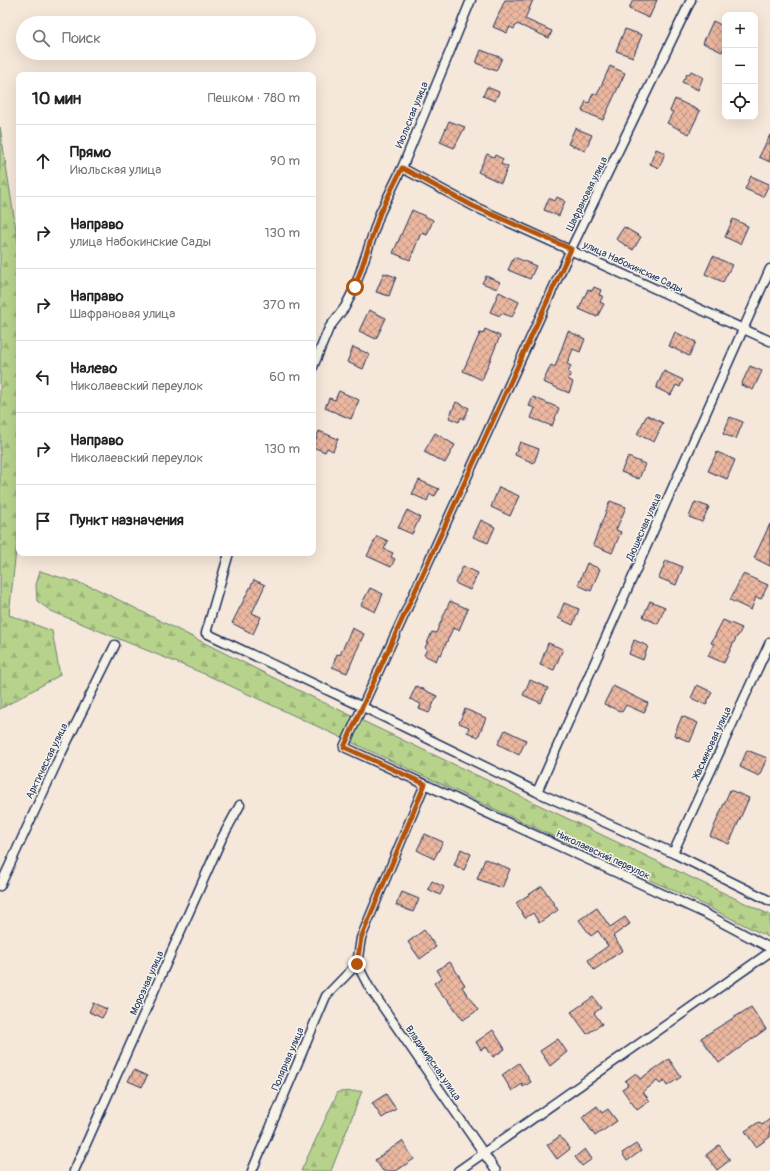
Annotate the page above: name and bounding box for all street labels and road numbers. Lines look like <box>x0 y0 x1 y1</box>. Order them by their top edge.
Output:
street label: Июльская улица <box>393 80 431 150</box>
street label: Шафрановая улица <box>564 155 610 233</box>
street label: улица Набокинские Сады <box>580 238 685 295</box>
street label: Дюшесная улица <box>623 491 664 563</box>
street label: Жасминовая улица <box>689 705 734 783</box>
street label: Арктическая улица <box>24 721 71 801</box>
street label: Николаевский переулок <box>554 828 652 882</box>
street label: Морозная улица <box>128 949 167 1017</box>
street label: Владимирская улица <box>403 1023 463 1103</box>
street label: Полярная улица <box>269 1025 307 1092</box>

